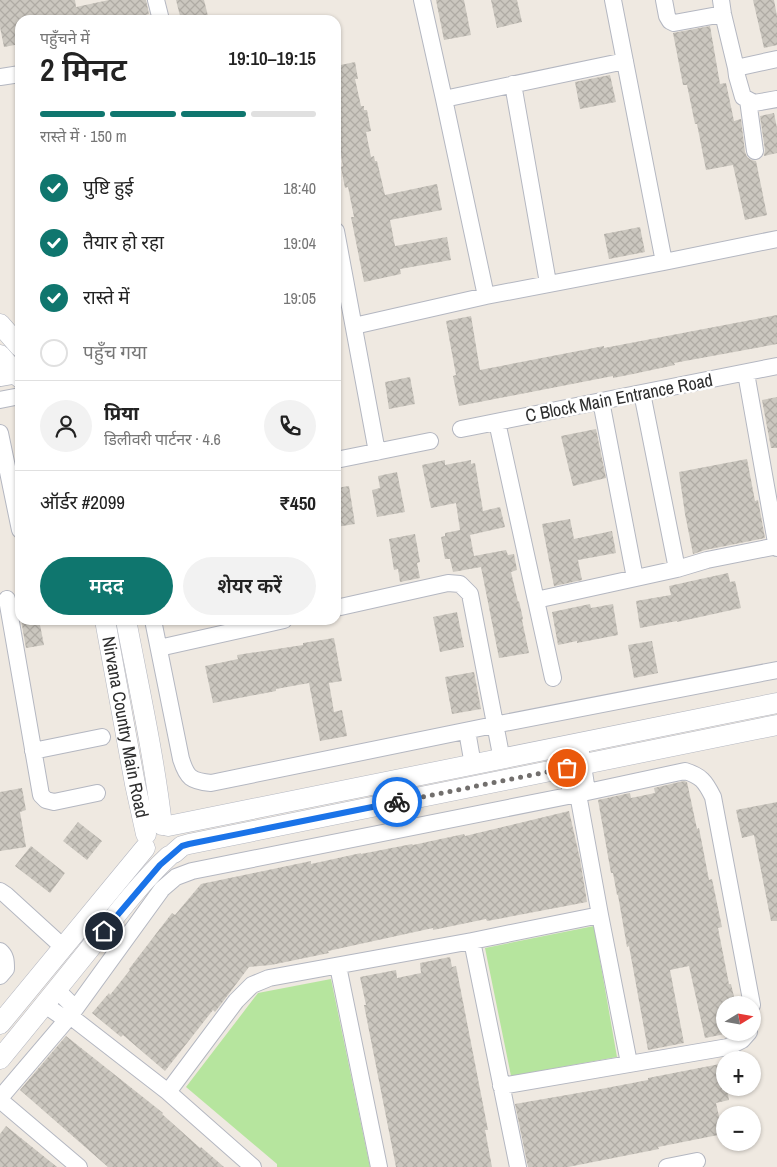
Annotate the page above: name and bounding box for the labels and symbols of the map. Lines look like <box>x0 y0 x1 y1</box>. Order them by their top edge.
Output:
street label: C Block Main Entrance Road <box>523 367 715 428</box>
street label: Nirvana Country Main Road <box>96 634 155 820</box>
pin <box>546 747 588 789</box>
courier <box>372 777 422 827</box>
pin <box>83 910 125 952</box>
north arrow <box>716 996 761 1041</box>

